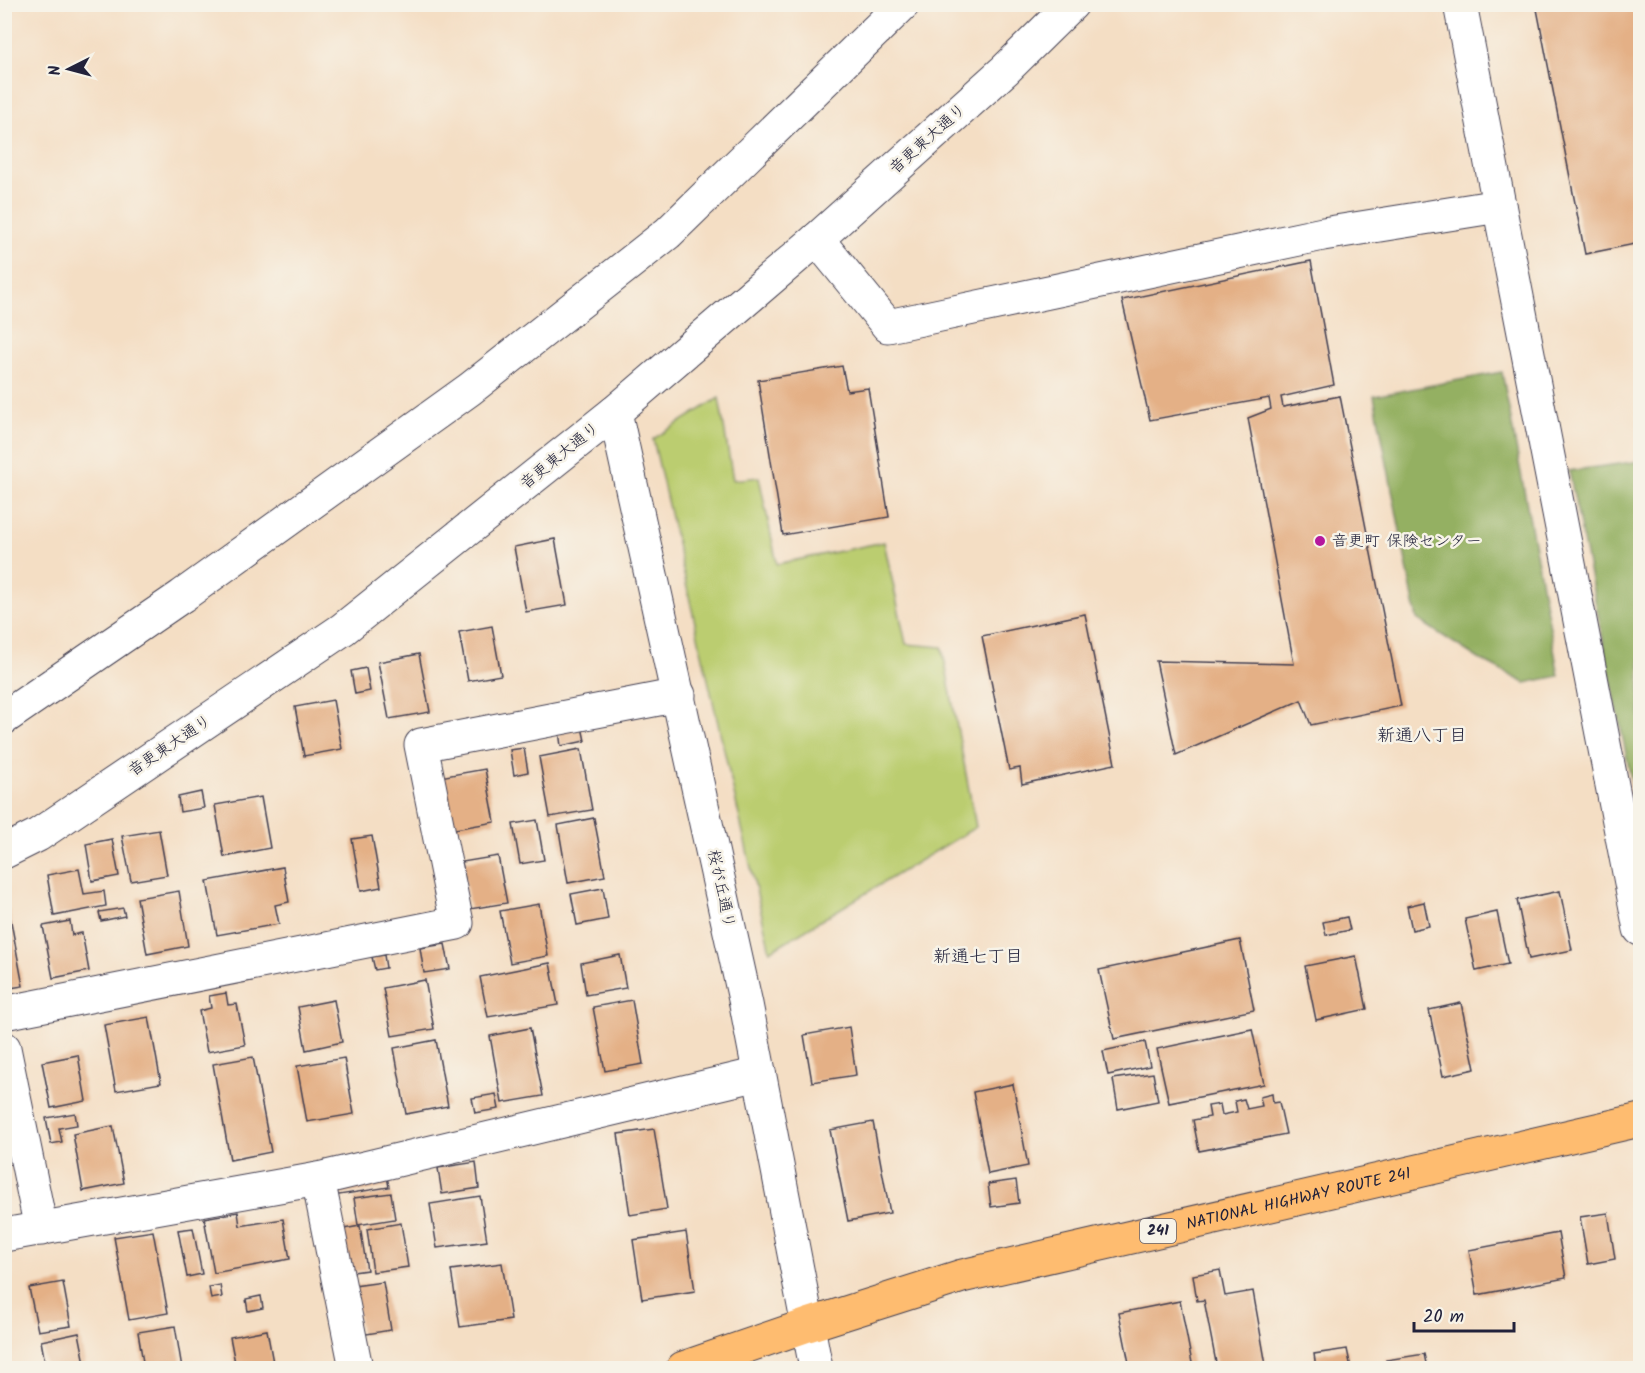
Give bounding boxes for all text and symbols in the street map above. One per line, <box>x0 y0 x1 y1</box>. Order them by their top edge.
north arrow <box>39 39 99 99</box>
text: N <box>43 64 69 77</box>
street label: 音更東大通り <box>884 98 972 180</box>
street label: 音更東大通り <box>515 416 605 496</box>
place label: 音更町 保険センター <box>1332 529 1482 554</box>
marker: 音更町 保険センター <box>1313 534 1327 548</box>
street label: 音更東大通り <box>123 709 217 783</box>
district label: 新通八丁目 <box>1377 722 1467 751</box>
street label: 桜が丘通り <box>700 847 742 931</box>
district label: 新通七丁目 <box>933 943 1023 972</box>
street label: NATIONAL HIGHWAY ROUTE 241 <box>1184 1161 1413 1237</box>
road number: 241 <box>1140 1219 1176 1243</box>
scale bar <box>1414 1295 1514 1333</box>
text: 20 m <box>1423 1303 1464 1332</box>

